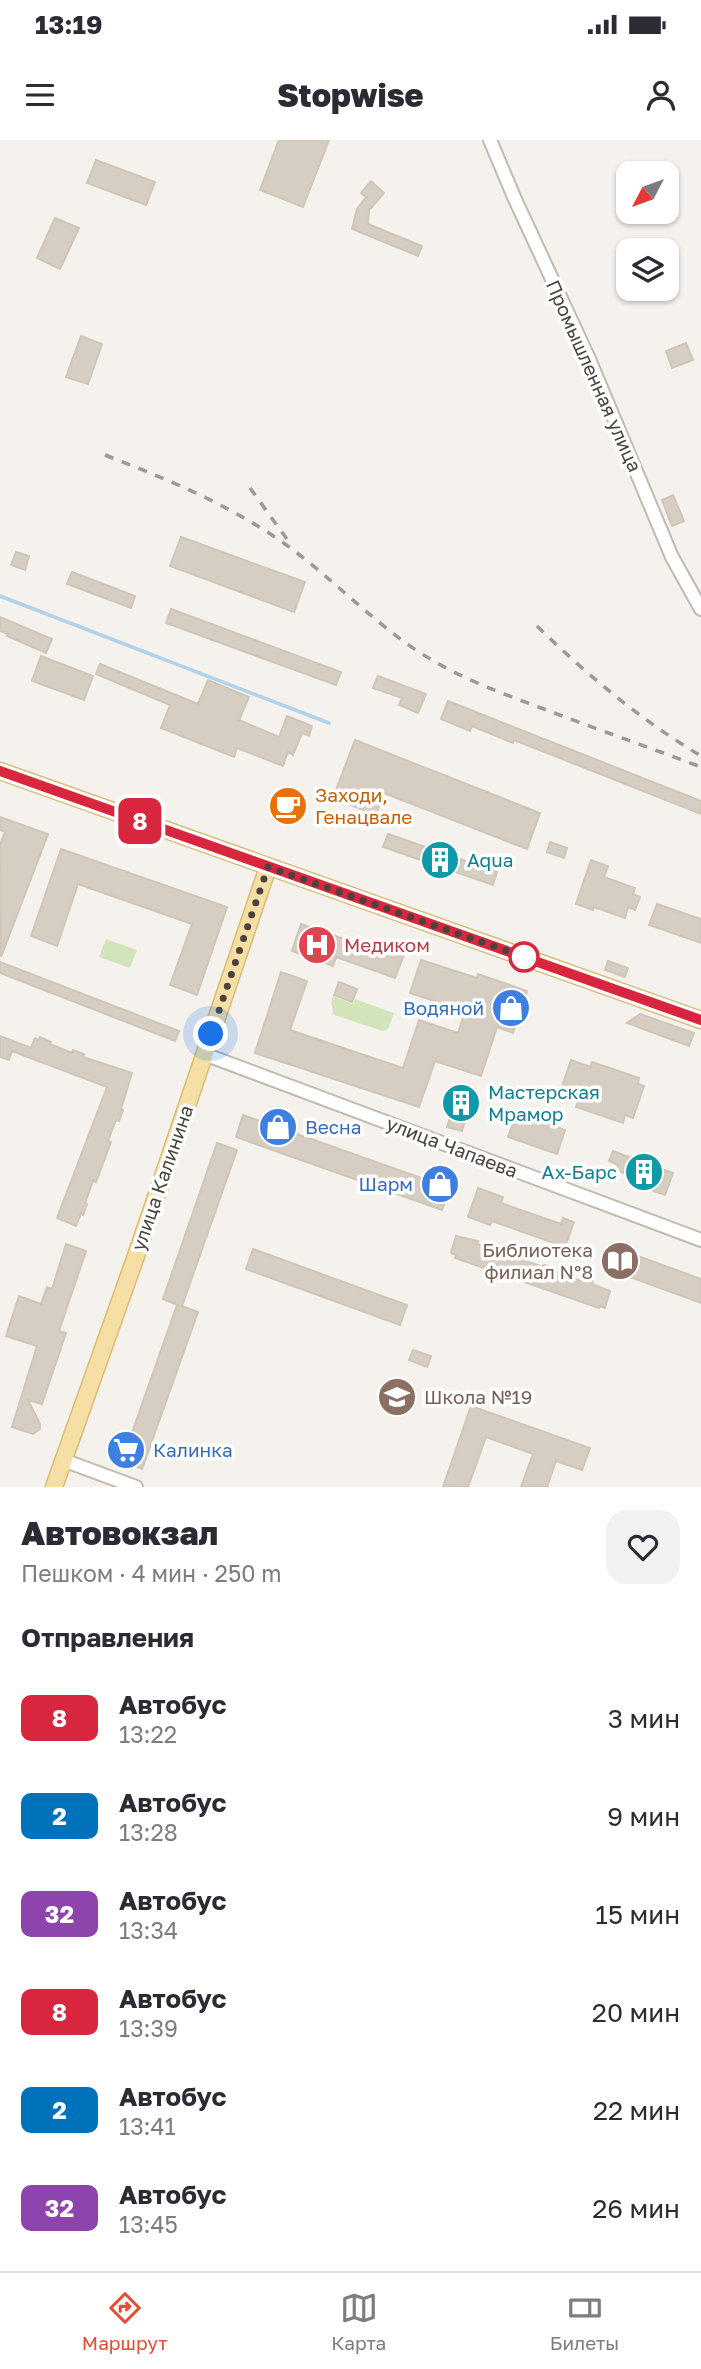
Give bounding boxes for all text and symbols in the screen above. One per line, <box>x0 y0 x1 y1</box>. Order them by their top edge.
text: 13:19 <box>35 9 102 40</box>
icon: menu <box>21 76 59 114</box>
text: Stopwise <box>277 76 424 114</box>
icon: person <box>642 76 680 114</box>
north arrow <box>616 161 679 224</box>
map controls <box>616 161 679 301</box>
button: layers <box>616 238 679 301</box>
street label: Промышленная улица <box>542 276 647 475</box>
place label: Заходи, Генацвале <box>315 783 412 828</box>
cafe icon: Заходи, Генацвале <box>267 785 309 827</box>
line badge: 8 <box>117 798 163 844</box>
text: 8 <box>132 806 148 835</box>
building icon: Aqua <box>419 839 461 881</box>
place label: Aqua <box>467 848 513 871</box>
hospital icon: Медиком <box>296 924 338 966</box>
place label: Медиком <box>344 933 430 956</box>
unlabelled marker <box>509 942 539 972</box>
shop icon: Водяной <box>490 987 532 1029</box>
place label: Водяной <box>403 996 484 1019</box>
your location <box>193 1016 228 1051</box>
place label: Мастерская Мрамор <box>488 1080 600 1125</box>
building icon: Мастерская Мрамор <box>440 1082 482 1124</box>
street label: улица Калинина <box>126 1102 197 1254</box>
shop icon: Весна <box>257 1106 299 1148</box>
street label: улица Чапаева <box>383 1111 521 1182</box>
place label: Весна <box>305 1115 361 1138</box>
building icon: Ах-Барс <box>623 1151 665 1193</box>
place label: Ах-Барс <box>542 1160 617 1183</box>
shop icon: Шарм <box>419 1163 461 1205</box>
place label: Шарм <box>358 1172 413 1195</box>
place label: Библиотека филиал N°8 <box>482 1238 593 1283</box>
library icon: Библиотека филиал N°8 <box>599 1240 641 1282</box>
school or university icon: Школа №19 <box>376 1376 418 1418</box>
place label: Школа №19 <box>424 1385 532 1408</box>
supermarket icon: Калинка <box>105 1429 147 1471</box>
place label: Калинка <box>153 1438 233 1461</box>
button: heart <box>606 1510 680 1584</box>
text: Автовокзал <box>21 1513 218 1552</box>
text: Пешком · 4 мин · 250 m <box>21 1559 282 1587</box>
text: Отправления <box>21 1622 194 1653</box>
text: Автобус <box>119 1689 226 1720</box>
text: 8 <box>52 1703 67 1732</box>
text: 3 мин <box>608 1703 680 1734</box>
text: 13:22 <box>119 1720 177 1748</box>
text: Автобус <box>119 1787 226 1818</box>
text: 2 <box>52 1801 67 1830</box>
text: 9 мин <box>607 1801 680 1832</box>
text: 13:28 <box>119 1818 178 1846</box>
text: Автобус <box>119 1885 226 1916</box>
text: 32 <box>45 1899 74 1928</box>
text: 15 мин <box>595 1899 680 1930</box>
text: 13:34 <box>119 1916 178 1944</box>
text: Автобус <box>119 1983 226 2014</box>
text: 8 <box>52 1997 67 2026</box>
text: 20 мин <box>592 1997 680 2028</box>
text: 13:39 <box>119 2014 178 2042</box>
text: Автобус <box>119 2081 226 2112</box>
text: 2 <box>52 2095 67 2124</box>
text: 22 мин <box>593 2095 680 2126</box>
text: 13:41 <box>119 2112 176 2140</box>
text: Автобус <box>119 2179 226 2210</box>
text: 32 <box>45 2193 74 2222</box>
text: 26 мин <box>592 2193 680 2224</box>
text: 13:45 <box>119 2210 178 2238</box>
tab: Маршрут <box>82 2289 168 2354</box>
tab: Карта <box>331 2289 386 2354</box>
tab: Билеты <box>550 2289 619 2354</box>

